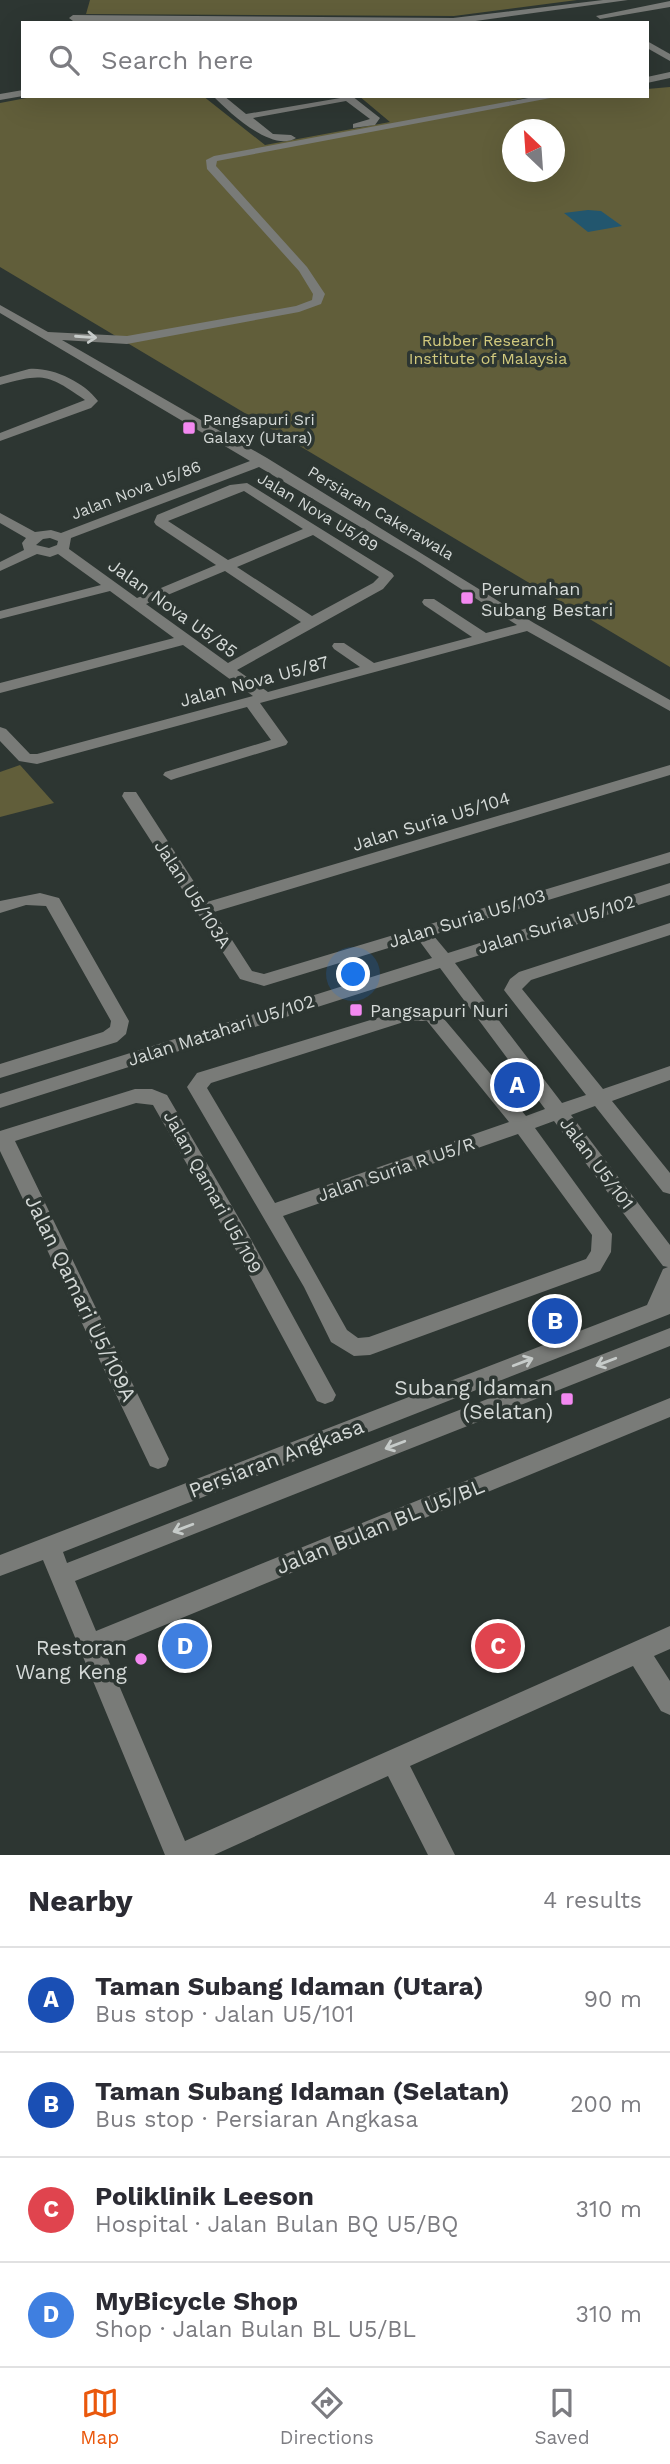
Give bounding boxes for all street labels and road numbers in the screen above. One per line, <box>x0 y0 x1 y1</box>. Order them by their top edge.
street label: Jalan Nova U5/86 <box>68 456 204 524</box>
street label: Persiaran Cakerawala <box>305 462 457 564</box>
street label: Jalan Nova U5/89 <box>254 468 382 556</box>
street label: Jalan Nova U5/85 <box>104 554 242 662</box>
street label: Jalan Nova U5/87 <box>177 651 331 711</box>
street label: Jalan Suria U5/104 <box>350 787 512 855</box>
street label: Jalan U5/103A <box>150 836 236 952</box>
street label: Jalan Suria U5/103 <box>386 884 548 952</box>
street label: Jalan Suria U5/102 <box>475 890 637 958</box>
street label: Jalan Matahari U5/102 <box>125 990 317 1070</box>
street label: Jalan Qamari U5/109 <box>160 1107 266 1277</box>
street label: Jalan U5/101 <box>556 1113 638 1213</box>
street label: Jalan Suria R U5/R <box>315 1132 477 1206</box>
street label: Jalan Qamari U5/109A <box>20 1191 142 1406</box>
street label: Persiaran Angkasa <box>185 1413 367 1503</box>
street label: Jalan Bulan BL U5/BL <box>272 1473 488 1579</box>

